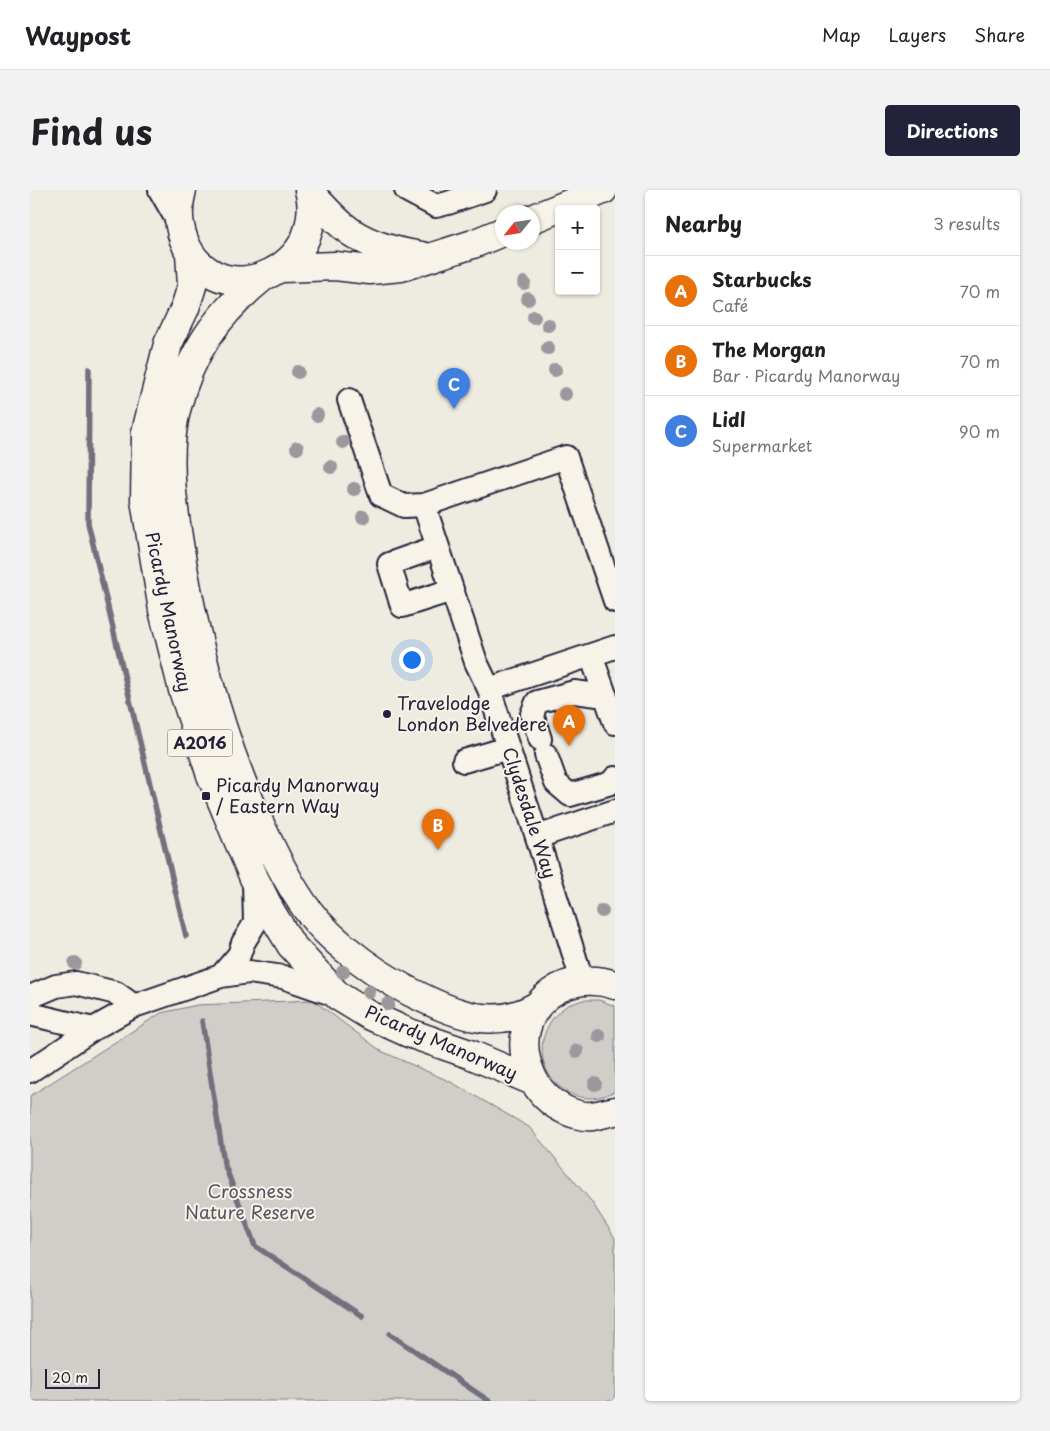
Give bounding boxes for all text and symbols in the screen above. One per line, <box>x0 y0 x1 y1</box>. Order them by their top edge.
text: Waypost <box>25 17 131 53</box>
text: Map <box>822 21 861 48</box>
text: Layers <box>889 21 946 48</box>
text: Share <box>974 21 1025 48</box>
text: Find us <box>30 104 152 157</box>
button: Directions <box>885 105 1020 156</box>
north arrow <box>495 205 540 250</box>
map controls <box>555 205 600 295</box>
button: + <box>555 205 600 250</box>
text: Nearby <box>665 207 742 239</box>
text: 3 results <box>933 211 1000 235</box>
button: − <box>555 250 600 295</box>
text: Starbucks <box>712 265 812 293</box>
text: A <box>675 279 687 303</box>
text: 70 m <box>960 279 1000 303</box>
text: Café <box>712 293 748 317</box>
text: The Morgan <box>712 335 826 363</box>
text: B <box>676 349 686 373</box>
text: 70 m <box>960 349 1000 373</box>
text: Bar · Picardy Manorway <box>712 363 900 387</box>
pin: C <box>438 368 470 409</box>
text: Lidl <box>712 405 746 433</box>
text: C <box>675 419 687 443</box>
text: 90 m <box>959 419 1000 443</box>
text: Supermarket <box>712 433 812 457</box>
street label: Picardy Manorway <box>139 529 200 694</box>
your location <box>399 647 425 673</box>
place label: Travelodge London Belvedere <box>397 689 547 737</box>
pin: A <box>553 705 585 746</box>
marker: Travelodge London Belvedere <box>381 708 393 720</box>
road number: A2016 <box>168 730 232 756</box>
street label: Clydesdale Way <box>496 743 564 882</box>
place label: Picardy Manorway / Eastern Way <box>216 771 379 819</box>
marker: Picardy Manorway / Eastern Way <box>200 790 212 802</box>
pin: B <box>422 809 454 850</box>
street label: Picardy Manorway <box>361 997 522 1086</box>
park label: Crossness Nature Reserve <box>185 1177 315 1225</box>
scale bar <box>45 1366 100 1389</box>
text: 20 m <box>52 1367 88 1388</box>

